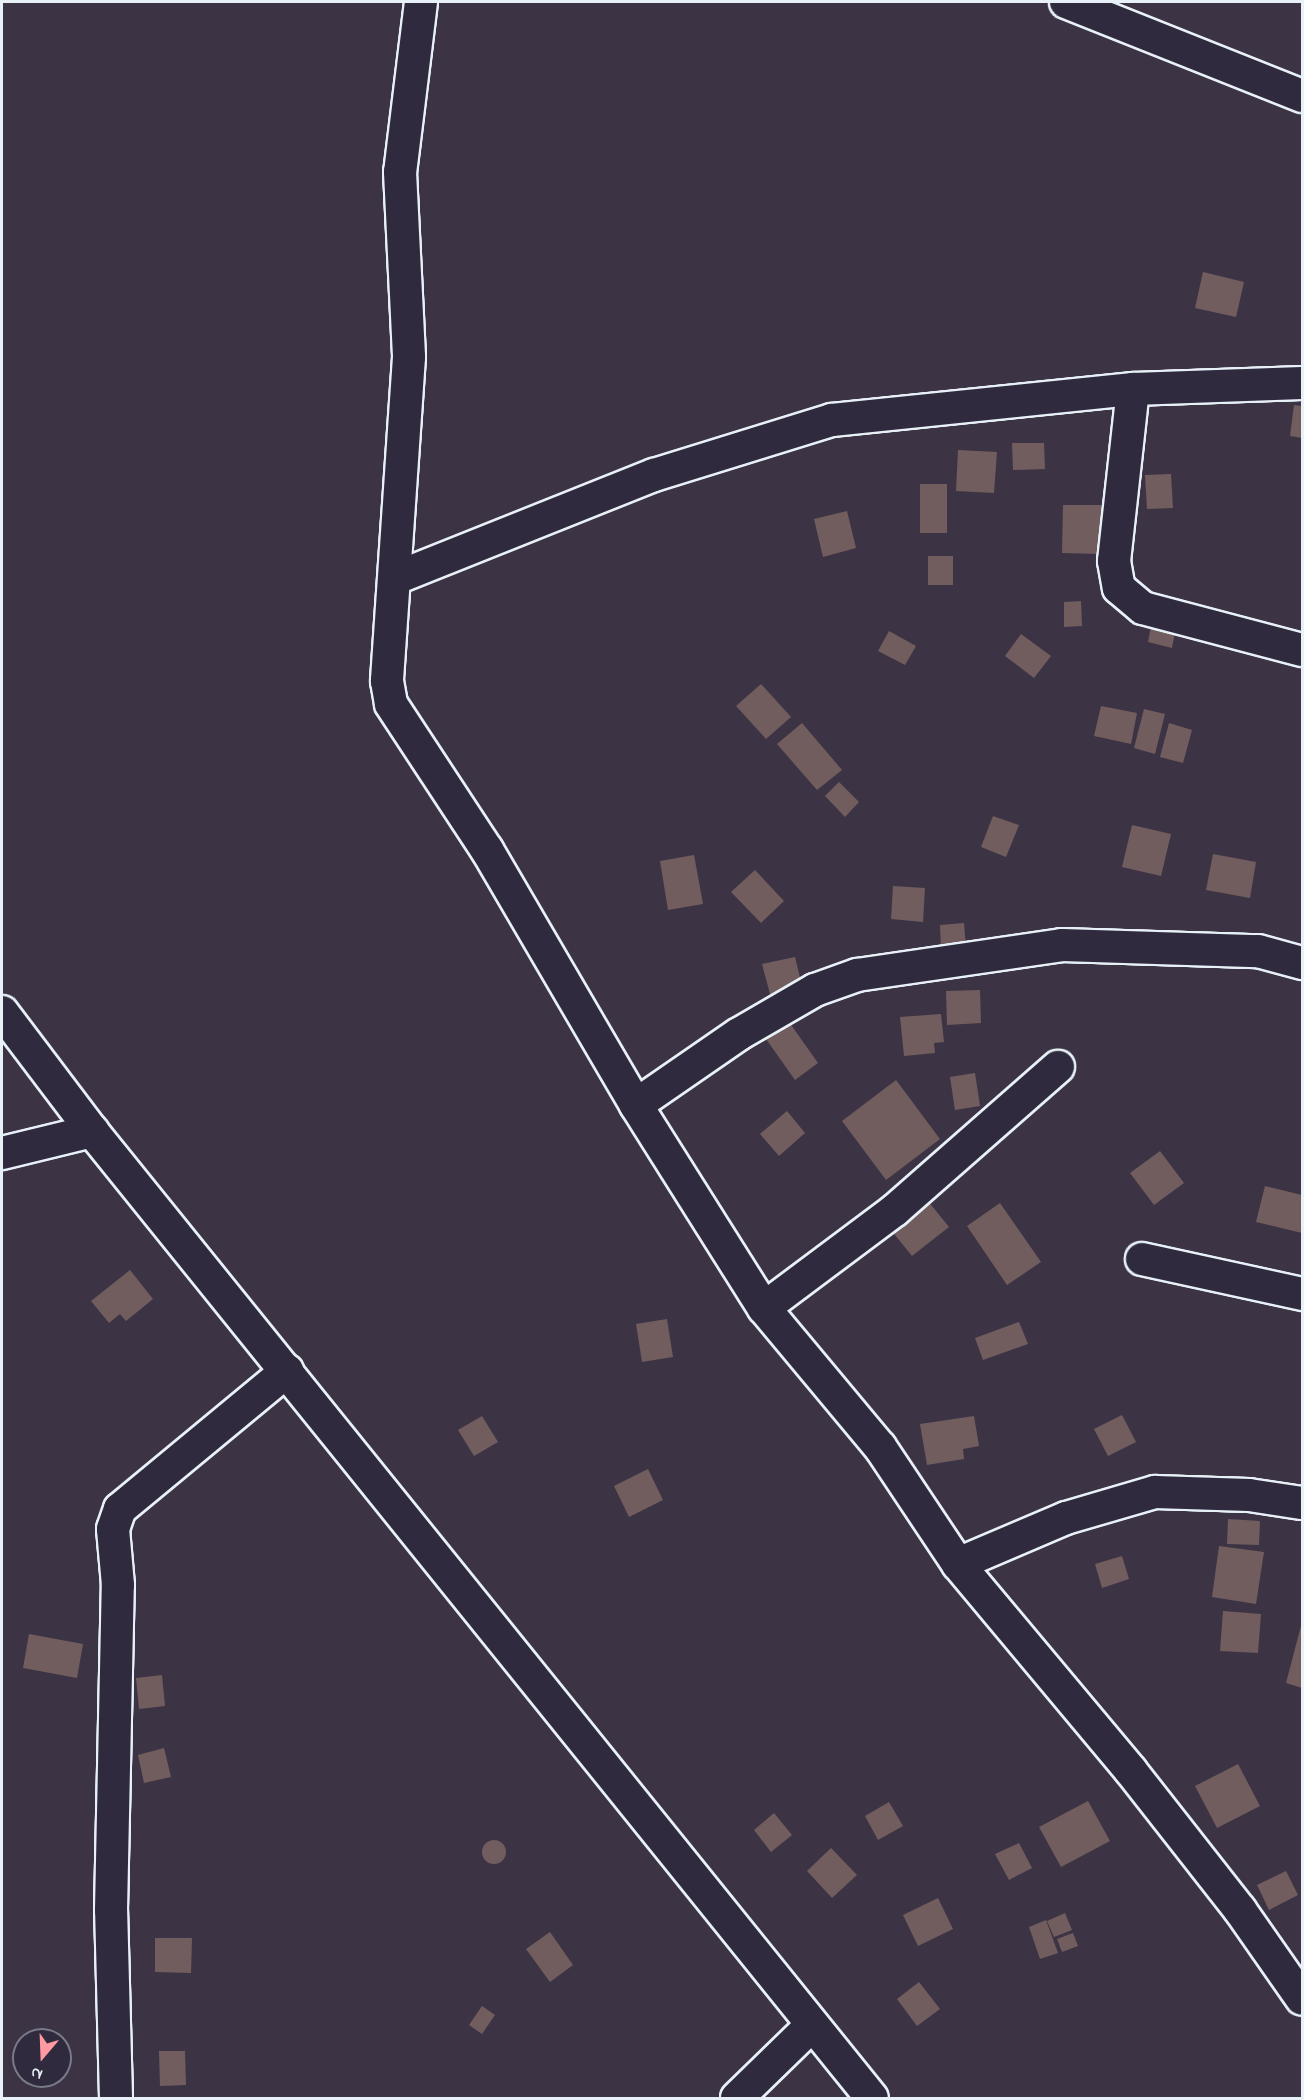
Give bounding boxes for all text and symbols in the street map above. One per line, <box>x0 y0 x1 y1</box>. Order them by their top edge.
north arrow <box>12 2028 72 2088</box>
text: N <box>28 2060 46 2086</box>

